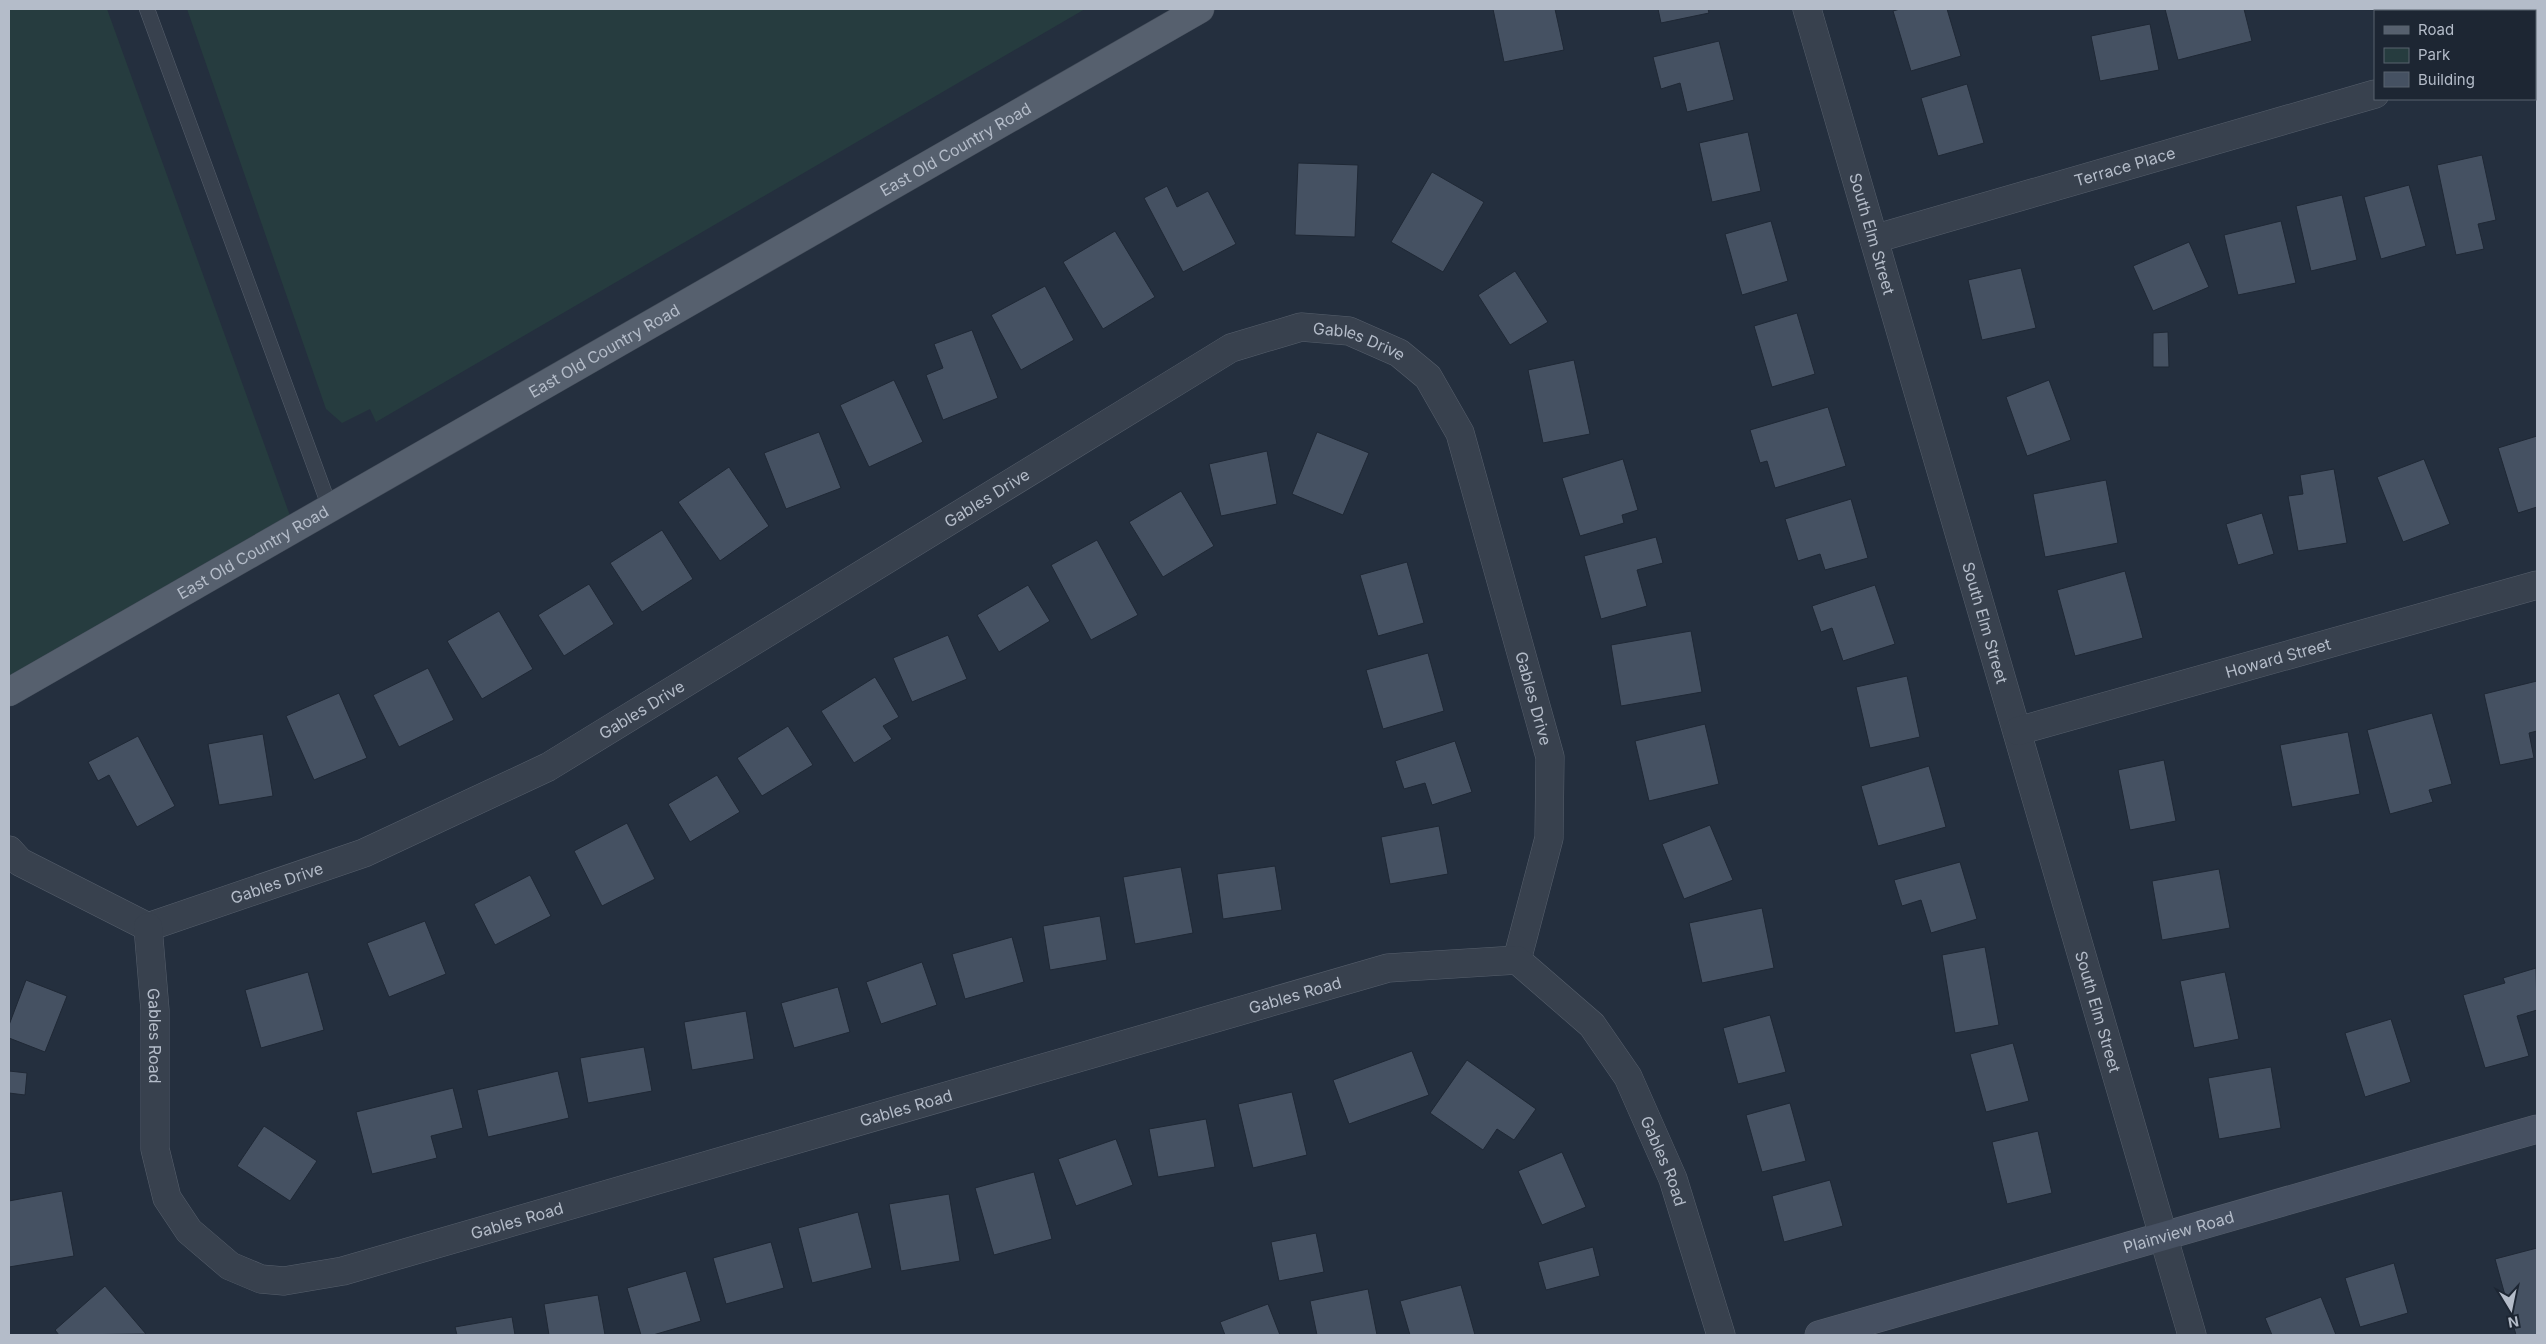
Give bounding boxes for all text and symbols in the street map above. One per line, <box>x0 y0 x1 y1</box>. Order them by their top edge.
legend <box>2374 10 2536 100</box>
text: Road <box>2418 20 2454 39</box>
text: Park <box>2418 45 2451 64</box>
text: Building <box>2418 70 2475 89</box>
street label: East Old Country Road <box>876 98 1035 200</box>
street label: Terrace Place <box>2072 142 2178 191</box>
street label: South Elm Street <box>1845 171 1899 297</box>
street label: East Old Country Road <box>525 300 683 402</box>
street label: Gables Drive <box>1312 318 1410 364</box>
street label: Gables Drive <box>940 464 1033 532</box>
street label: East Old Country Road <box>174 501 332 603</box>
street label: South Elm Street <box>1958 560 2012 686</box>
street label: Howard Street <box>2223 634 2333 682</box>
street label: Gables Drive <box>1511 649 1556 748</box>
street label: Gables Drive <box>595 676 688 743</box>
street label: Gables Drive <box>228 858 326 908</box>
street label: South Elm Street <box>2071 948 2125 1075</box>
street label: Gables Road <box>1246 972 1344 1018</box>
street label: Gables Road <box>143 987 165 1083</box>
street label: Gables Road <box>857 1085 955 1131</box>
street label: Gables Road <box>1636 1113 1691 1208</box>
street label: Gables Road <box>468 1198 566 1243</box>
street label: Plainview Road <box>2121 1206 2236 1257</box>
north arrow <box>2486 1284 2536 1334</box>
text: N <box>2507 1313 2520 1332</box>

